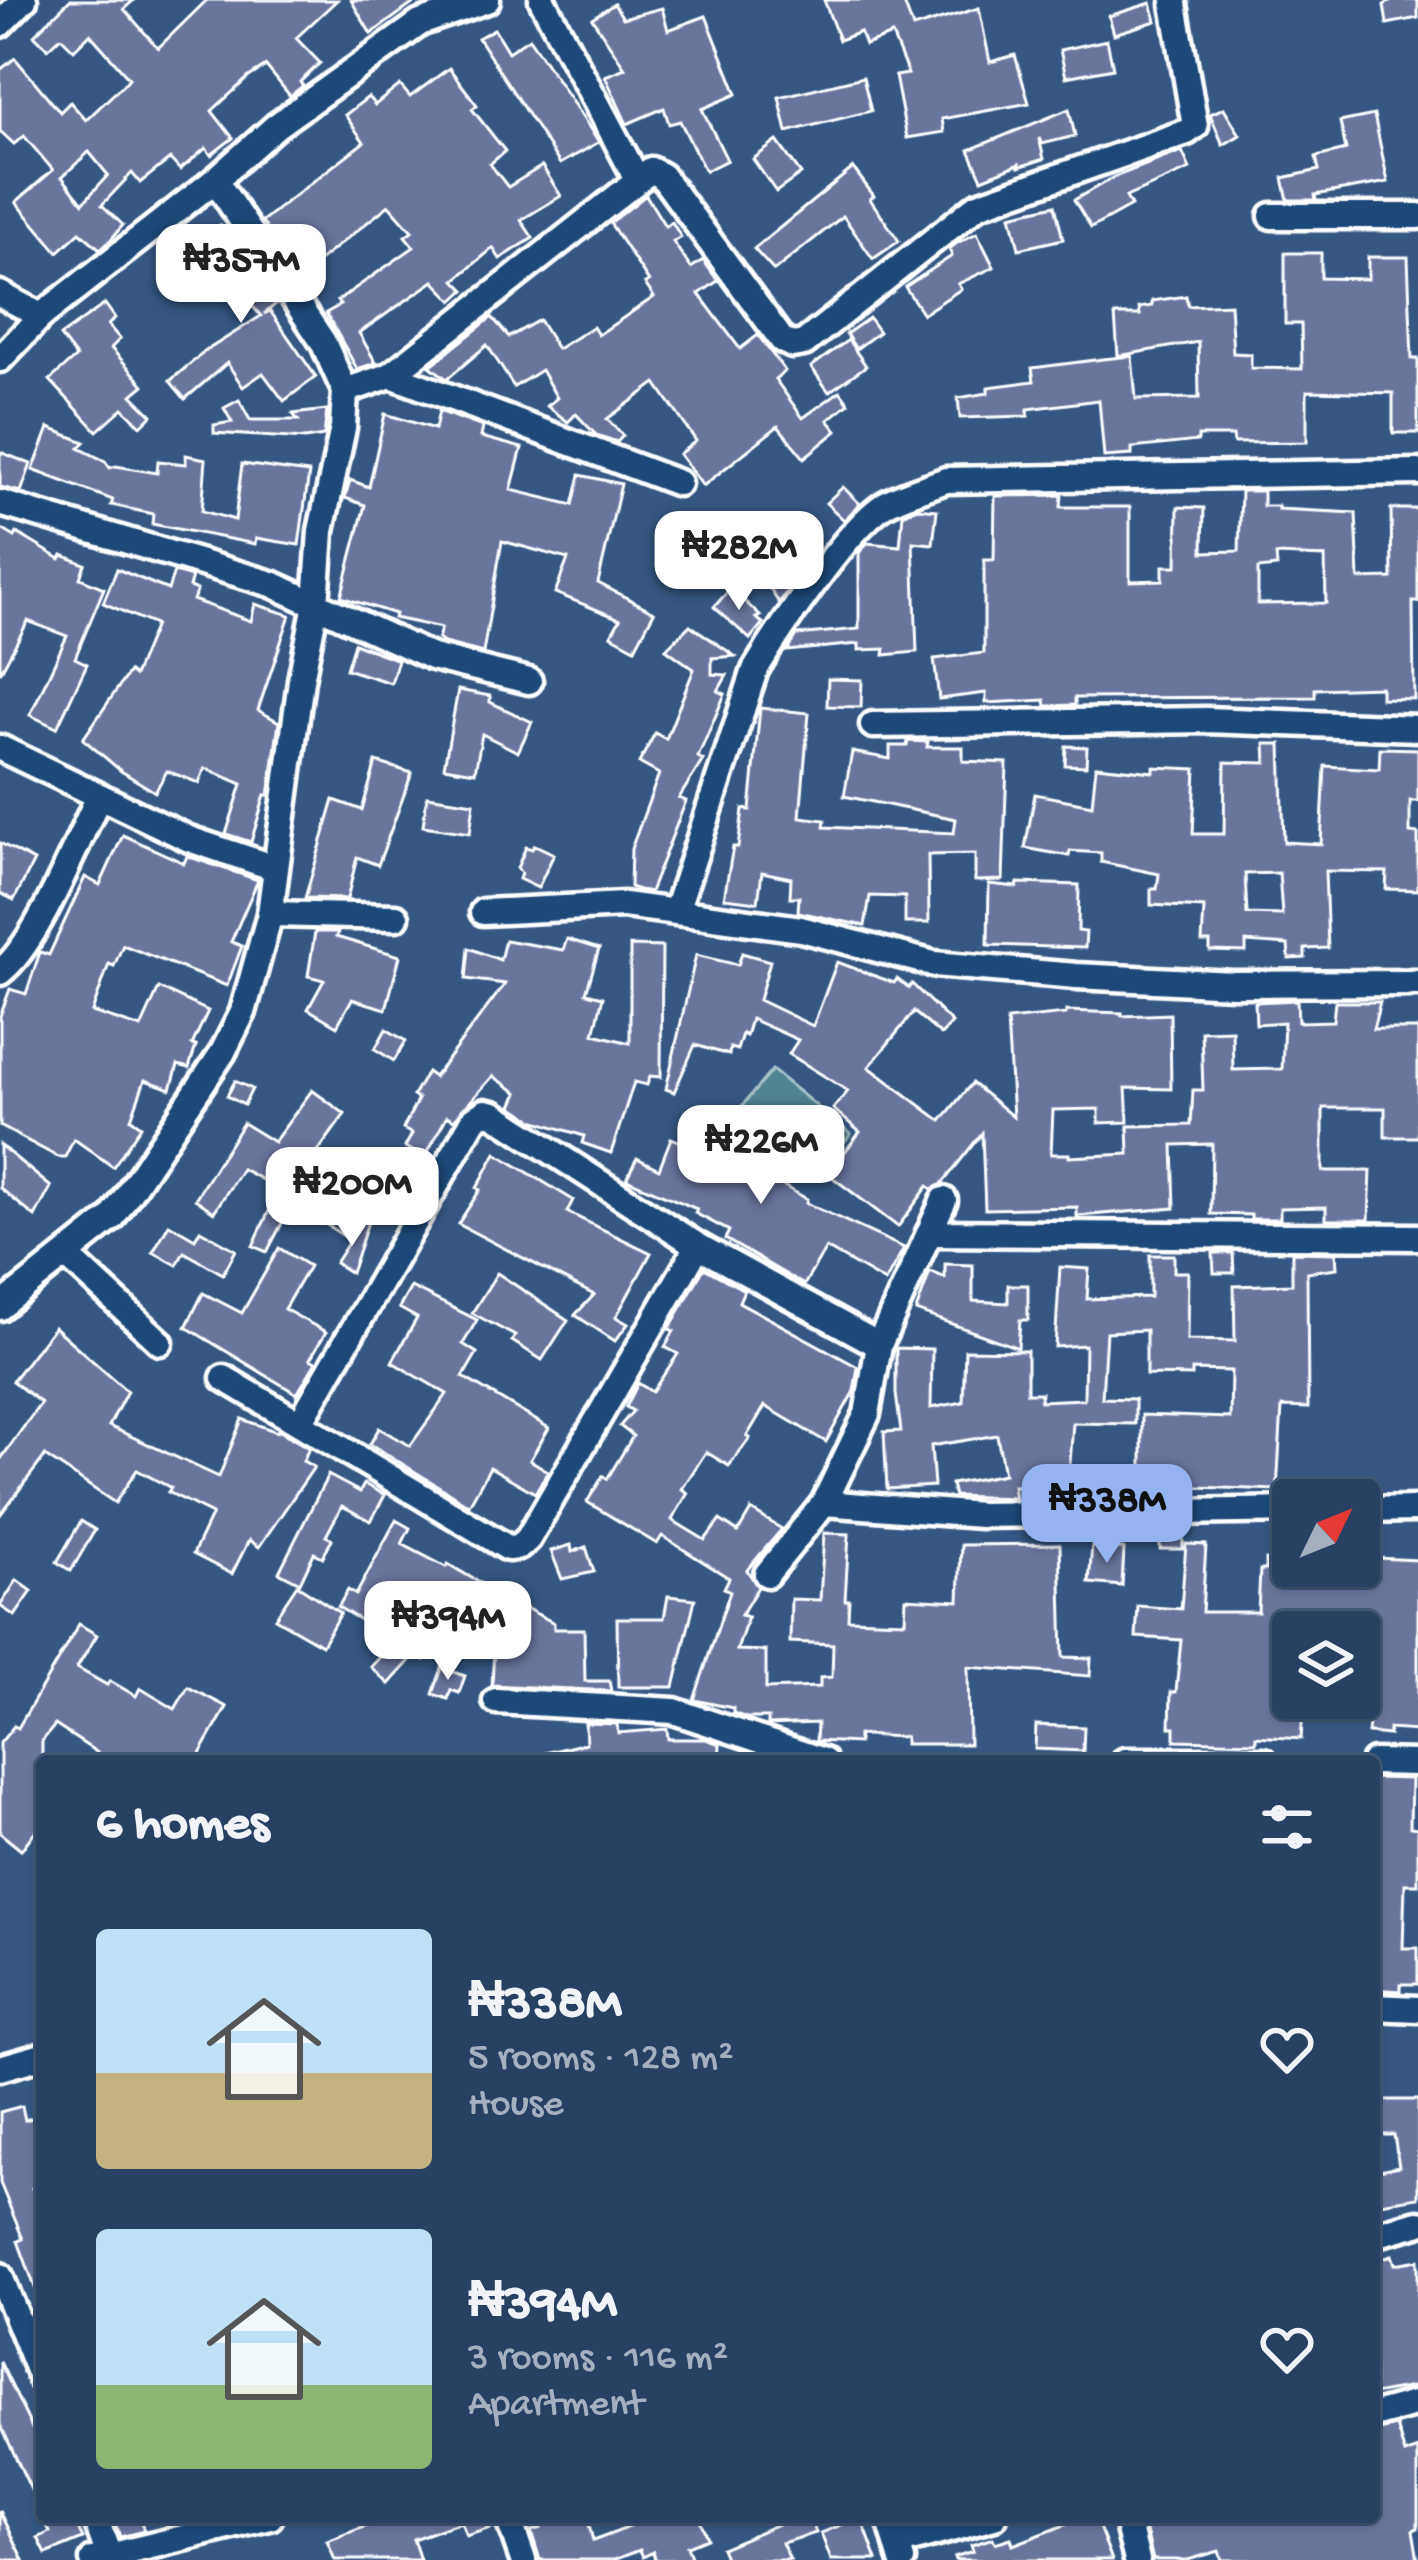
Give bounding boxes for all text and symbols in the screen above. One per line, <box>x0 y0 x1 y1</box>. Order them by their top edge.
pin: ₦357M <box>157 224 325 326</box>
text: ₦357M <box>183 240 299 286</box>
pin: ₦282M <box>655 511 823 613</box>
text: ₦282M <box>682 527 796 573</box>
pin: ₦226M <box>677 1105 845 1207</box>
text: ₦226M <box>704 1121 818 1167</box>
pin: ₦200M <box>268 1147 436 1249</box>
text: ₦200M <box>293 1163 411 1209</box>
pin: ₦338M <box>1023 1464 1191 1566</box>
north arrow <box>1272 1479 1380 1587</box>
map controls <box>1272 1479 1380 1719</box>
text: ₦338M <box>1048 1480 1166 1526</box>
pin: ₦394M <box>364 1581 532 1683</box>
text: ₦394M <box>391 1597 505 1643</box>
button: layers <box>1272 1611 1380 1719</box>
icon: filters <box>1254 1794 1320 1860</box>
text: 6 homes <box>96 1797 269 1857</box>
icon: home <box>192 1977 336 2121</box>
text: ₦338M <box>468 1977 621 2037</box>
icon: heart <box>1254 2016 1320 2082</box>
text: 5 rooms · 128 m² <box>468 2037 733 2083</box>
text: House <box>468 2083 563 2129</box>
icon: home <box>192 2277 336 2421</box>
text: ₦394M <box>468 2277 616 2337</box>
icon: heart <box>1254 2316 1320 2382</box>
text: 3 rooms · 116 m² <box>468 2337 728 2383</box>
text: Apartment <box>468 2383 644 2429</box>

